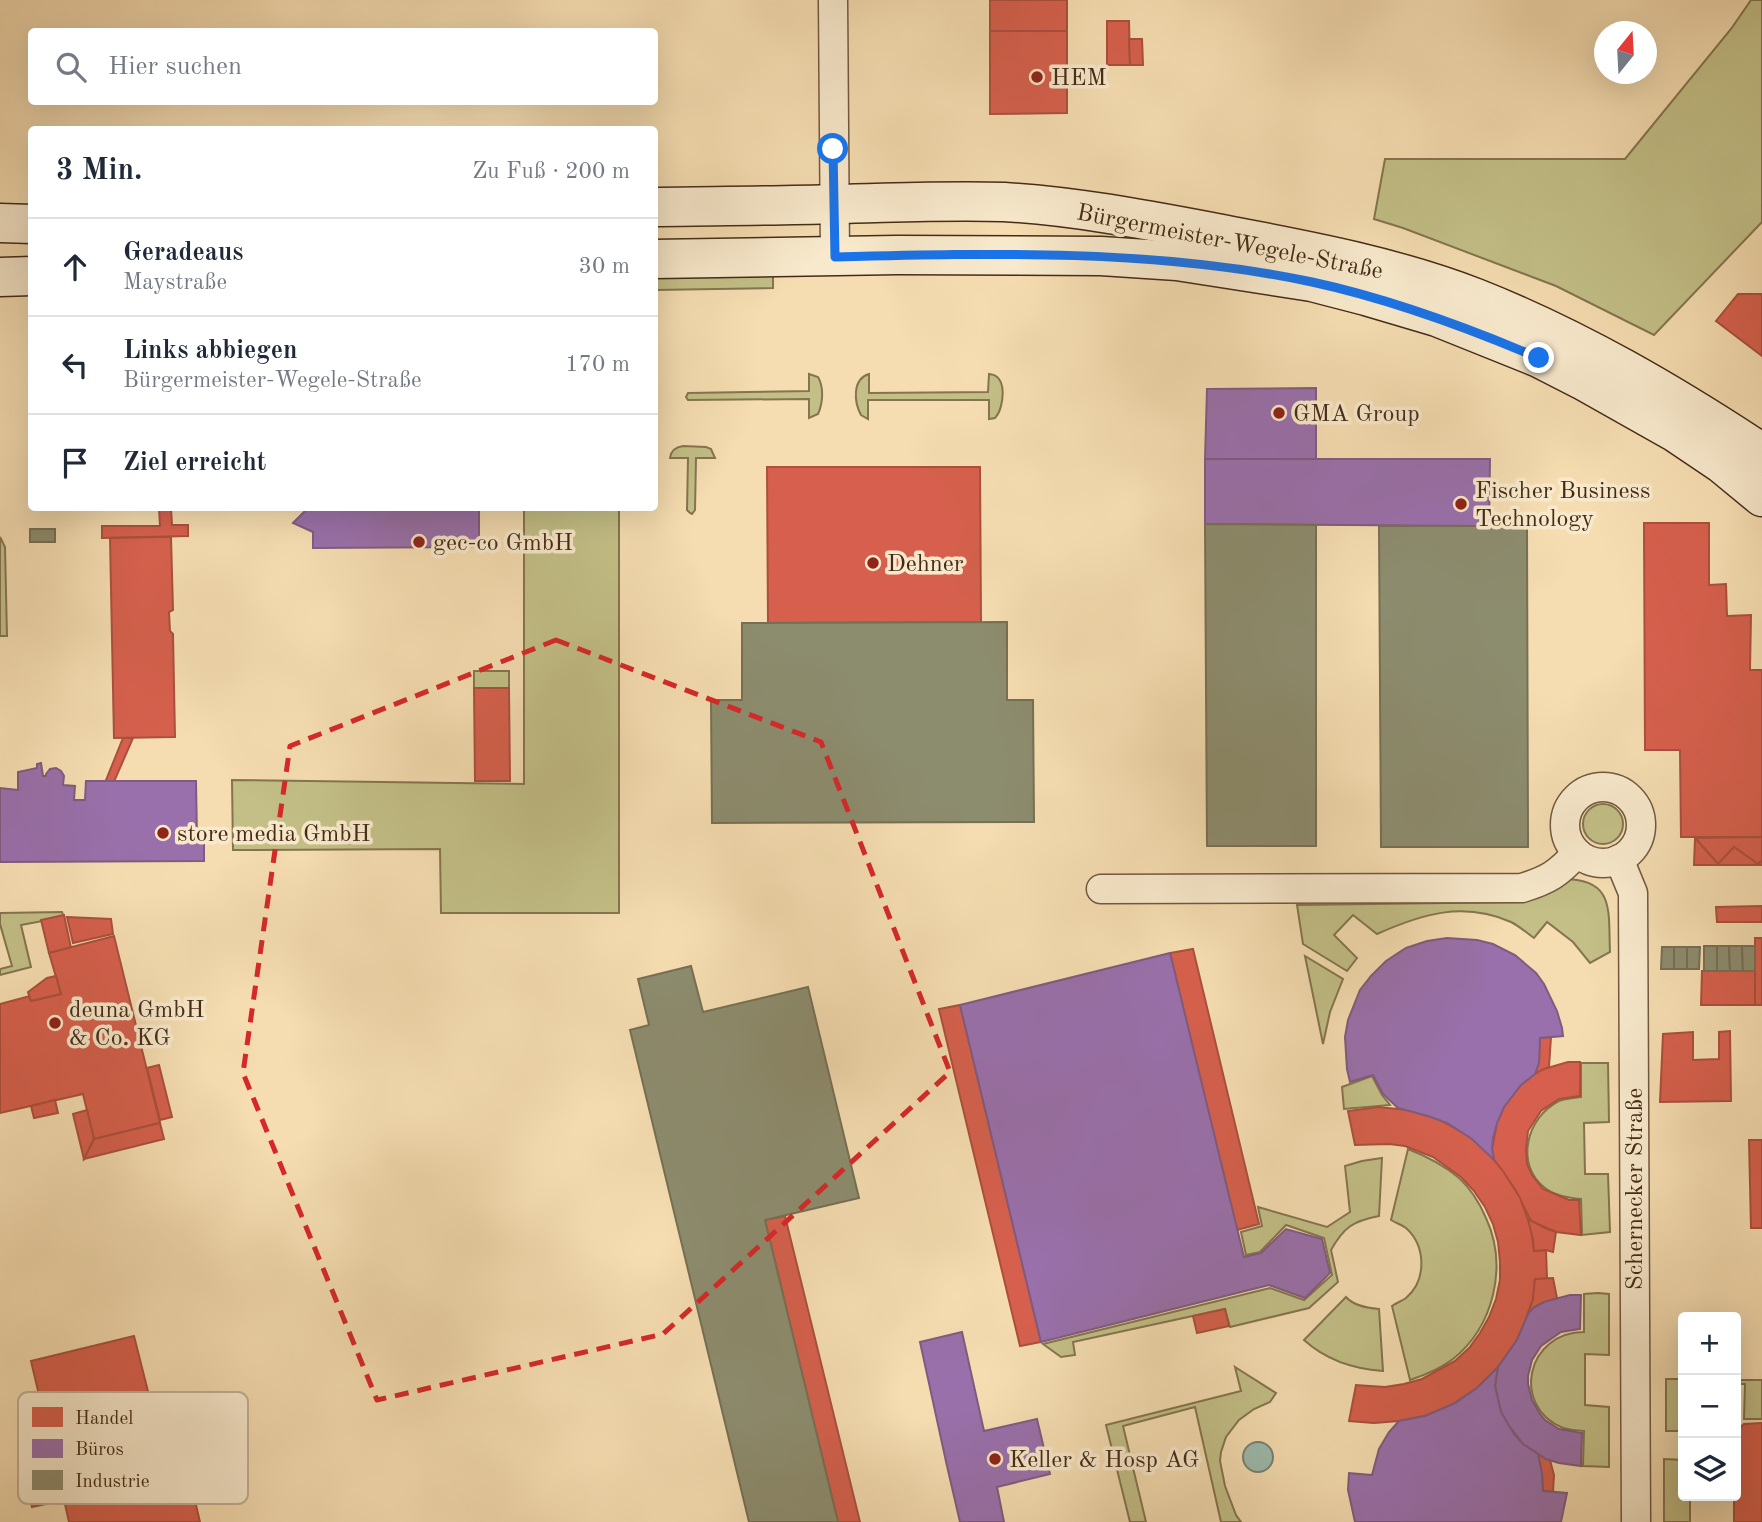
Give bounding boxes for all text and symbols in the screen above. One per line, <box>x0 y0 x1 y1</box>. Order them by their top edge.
north arrow <box>1594 21 1657 84</box>
search box <box>28 28 658 105</box>
icon: search <box>52 48 90 86</box>
text: Hier suchen <box>108 54 242 80</box>
place label: HEM <box>1051 67 1107 91</box>
marker: HEM <box>1029 69 1045 85</box>
route start <box>817 133 848 164</box>
text: 3 Min. <box>56 156 142 186</box>
text: Zu Fuß · 200 m <box>472 160 630 183</box>
street label: Bürgermeister-Wegele-Straße <box>1074 201 1385 284</box>
text: Geradeaus <box>123 240 243 266</box>
icon: ahead <box>56 248 94 286</box>
text: 30 m <box>579 255 630 278</box>
text: Maystraße <box>123 271 227 294</box>
text: Links abbiegen <box>123 338 297 364</box>
route end <box>1523 342 1554 373</box>
icon: left <box>56 346 94 384</box>
text: 170 m <box>565 353 630 376</box>
text: Bürgermeister-Wegele-Straße <box>123 369 422 392</box>
place label: GMA Group <box>1293 403 1420 427</box>
marker: GMA Group <box>1271 405 1287 421</box>
icon: arrive <box>56 444 94 482</box>
text: Ziel erreicht <box>123 450 266 476</box>
place label: Fischer Business Technology <box>1475 480 1650 532</box>
marker: Fischer Business Technology <box>1453 496 1469 512</box>
place label: gec-co GmbH <box>433 532 573 556</box>
marker: gec-co GmbH <box>411 534 427 550</box>
place label: Dehner <box>887 553 964 577</box>
marker: Dehner <box>865 555 881 571</box>
place label: store media GmbH <box>177 823 371 847</box>
marker: store media GmbH <box>155 825 171 841</box>
place label: deuna GmbH & Co. KG <box>69 999 204 1051</box>
marker: deuna GmbH & Co. KG <box>47 1015 63 1031</box>
street label: Schernecker Straße <box>1624 1088 1648 1290</box>
map controls <box>1678 1312 1741 1501</box>
button: + <box>1678 1312 1741 1375</box>
button: − <box>1678 1375 1741 1438</box>
legend <box>18 1392 248 1504</box>
text: Handel <box>75 1410 133 1429</box>
button: layers <box>1678 1438 1741 1501</box>
text: Büros <box>75 1441 124 1460</box>
place label: Keller & Hosp AG <box>1009 1449 1199 1473</box>
marker: Keller & Hosp AG <box>987 1451 1003 1467</box>
text: Industrie <box>75 1473 149 1492</box>

